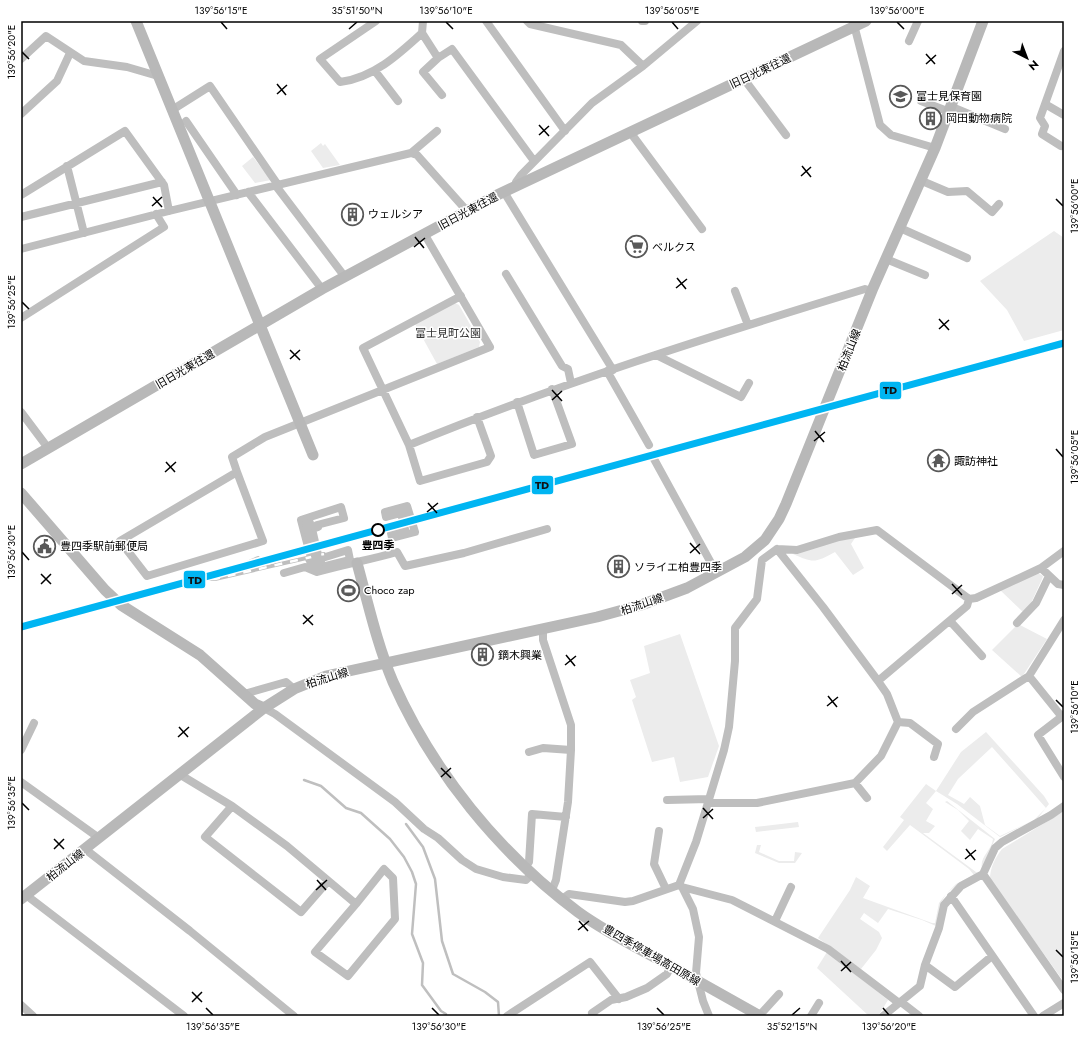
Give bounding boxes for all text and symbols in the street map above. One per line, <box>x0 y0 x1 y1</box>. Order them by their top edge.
text: 139°56'15"E <box>194 3 248 18</box>
text: 35°51'50"N <box>332 3 382 18</box>
text: 139°56'10"E <box>419 3 473 18</box>
text: 139°56'05"E <box>645 3 699 18</box>
text: 139°56'00"E <box>870 3 924 18</box>
text: 139°56'20"E <box>4 25 19 79</box>
north arrow <box>1007 38 1047 78</box>
street label: 旧日光東往還 <box>727 50 793 92</box>
text: N <box>1025 57 1042 74</box>
school or university icon: 富士見保育園 <box>888 83 914 109</box>
place label: 富士見保育園 <box>916 88 982 104</box>
building icon: 岡田動物病院 <box>918 105 944 131</box>
place label: 岡田動物病院 <box>946 110 1012 126</box>
text: 139°56'00"E <box>1067 179 1082 233</box>
street label: 旧日光東往還 <box>435 188 501 234</box>
building icon: ウェルシア <box>340 201 366 227</box>
place label: ウェルシア <box>368 206 423 222</box>
supermarket icon: ベルクス <box>623 234 649 260</box>
place label: ベルクス <box>652 239 696 255</box>
text: 139°56'25"E <box>4 275 19 329</box>
park label: 富士見町公園 <box>415 325 481 341</box>
street label: 柏流山線 <box>833 327 865 373</box>
street label: 旧日光東往還 <box>152 346 218 392</box>
line badge: TD <box>879 381 902 400</box>
text: TD <box>883 382 897 398</box>
text: 139°56'05"E <box>1067 430 1082 484</box>
temple icon: 諏訪神社 <box>925 448 951 474</box>
place label: 諏訪神社 <box>954 453 998 469</box>
line badge: TD <box>531 475 554 495</box>
text: TD <box>535 477 549 493</box>
marker: 豊四季 <box>371 523 385 537</box>
text: 139°56'30"E <box>4 525 19 579</box>
public building icon: 豊四季駅前郵便局 <box>32 533 58 559</box>
place label: 豊四季 <box>362 537 395 553</box>
place label: 豊四季駅前郵便局 <box>60 538 148 554</box>
building icon: ソライエ柏豊四季 <box>606 554 632 580</box>
place label: ソライエ柏豊四季 <box>634 559 722 575</box>
line badge: TD <box>183 570 206 589</box>
text: TD <box>188 572 202 588</box>
sports icon: Choco zap <box>336 577 362 603</box>
place label: Choco zap <box>364 582 415 598</box>
street label: 柏流山線 <box>619 589 665 619</box>
building icon: 鏑木興業 <box>469 642 495 668</box>
place label: 鏑木興業 <box>498 647 542 663</box>
street label: 柏流山線 <box>304 664 350 692</box>
text: 139°56'10"E <box>1067 680 1082 734</box>
text: 139°56'35"E <box>4 776 19 830</box>
street label: 柏流山線 <box>43 845 87 885</box>
street label: 豊四季停車場高田原線 <box>600 921 704 989</box>
text: 139°56'15"E <box>1067 930 1082 984</box>
text: 139°56'35"E <box>186 1019 240 1034</box>
text: 139°56'30"E <box>412 1019 466 1034</box>
text: 139°56'25"E <box>637 1019 691 1034</box>
text: 35°52'15"N <box>767 1019 817 1034</box>
text: 139°56'20"E <box>862 1019 916 1034</box>

